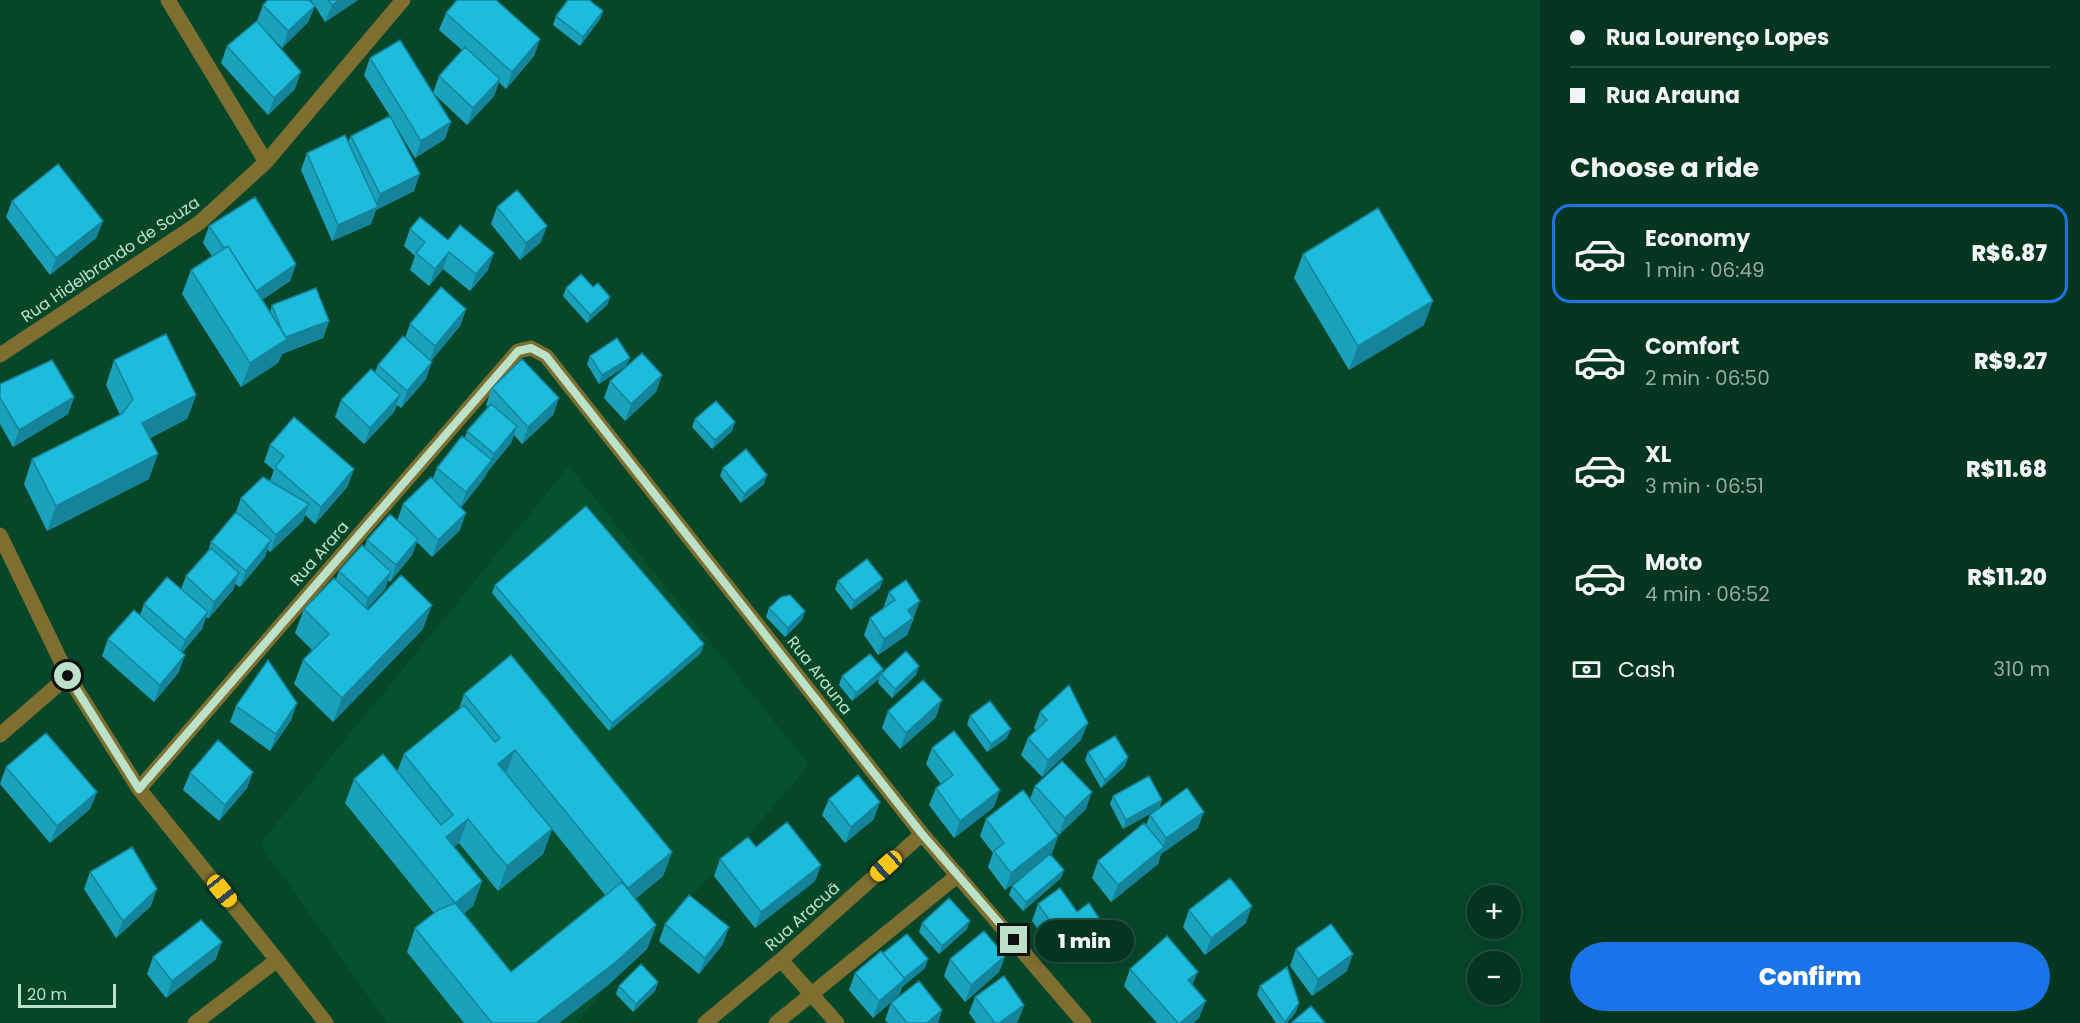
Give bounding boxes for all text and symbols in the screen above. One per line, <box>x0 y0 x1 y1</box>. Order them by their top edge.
text: Rua Lourenço Lopes <box>1606 22 1829 53</box>
text: Rua Arauna <box>1606 80 1740 111</box>
text: Choose a ride <box>1570 149 1759 186</box>
street label: Rua Hidelbrando de Souza <box>16 191 204 328</box>
text: Economy <box>1645 223 1750 254</box>
icon: car <box>1573 227 1627 281</box>
text: R$6.87 <box>1971 238 2047 269</box>
text: 1 min · 06:49 <box>1645 256 1765 284</box>
text: Comfort <box>1645 331 1739 362</box>
icon: car <box>1573 335 1627 389</box>
text: R$9.27 <box>1974 346 2047 377</box>
text: 2 min · 06:50 <box>1645 364 1770 392</box>
text: XL <box>1645 439 1671 470</box>
icon: car <box>1573 443 1627 497</box>
text: R$11.68 <box>1966 454 2047 485</box>
text: 3 min · 06:51 <box>1645 472 1764 500</box>
street label: Rua Arara <box>285 516 354 591</box>
text: Moto <box>1645 547 1702 578</box>
icon: car <box>1573 551 1627 605</box>
text: R$11.20 <box>1967 562 2047 593</box>
text: 4 min · 06:52 <box>1645 580 1770 608</box>
street label: Rua Arauna <box>782 631 858 719</box>
icon: cash <box>1570 653 1603 686</box>
text: Cash <box>1618 654 1675 685</box>
text: 310 m <box>1993 655 2050 683</box>
route start <box>54 662 81 689</box>
car <box>867 847 905 885</box>
car <box>204 871 240 911</box>
street label: Rua Aracuã <box>760 877 845 956</box>
map controls <box>1467 885 1521 1005</box>
button: + <box>1467 885 1521 939</box>
callout: 1 min <box>1035 919 1134 961</box>
route end <box>1000 926 1027 953</box>
text: 1 min <box>1058 927 1111 955</box>
button: Confirm <box>1570 942 2050 1011</box>
button: − <box>1467 951 1521 1005</box>
scale bar <box>18 981 116 1008</box>
text: 20 m <box>27 983 67 1006</box>

